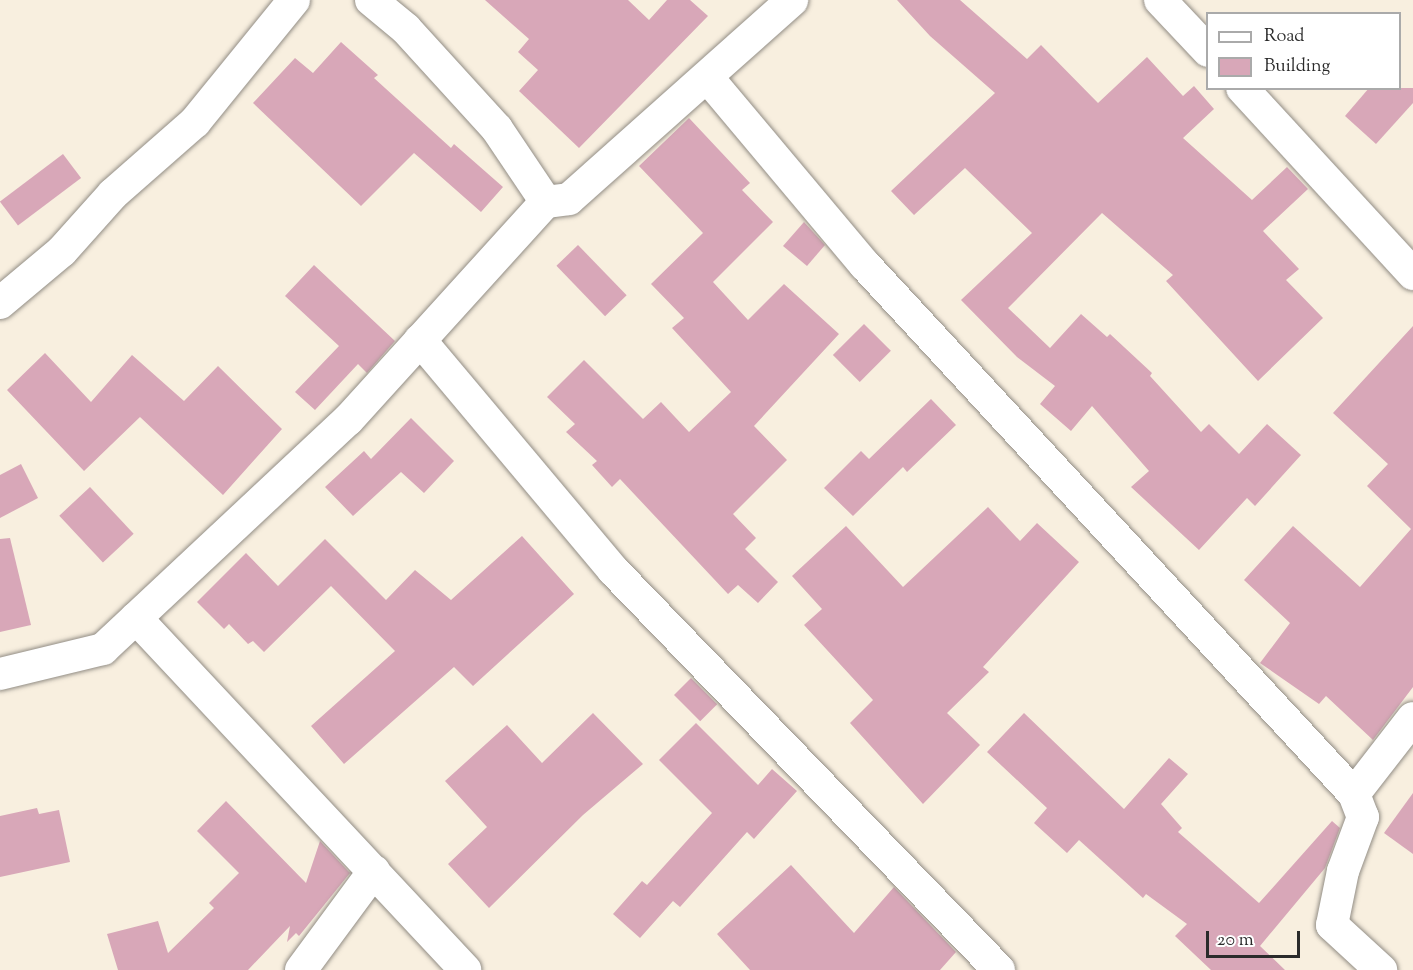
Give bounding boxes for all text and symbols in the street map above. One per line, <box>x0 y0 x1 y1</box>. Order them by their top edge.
legend <box>1206 12 1401 90</box>
text: Road <box>1264 24 1304 50</box>
text: Building <box>1264 54 1330 80</box>
scale bar <box>1209 919 1304 957</box>
text: 20 m <box>1217 928 1254 954</box>

